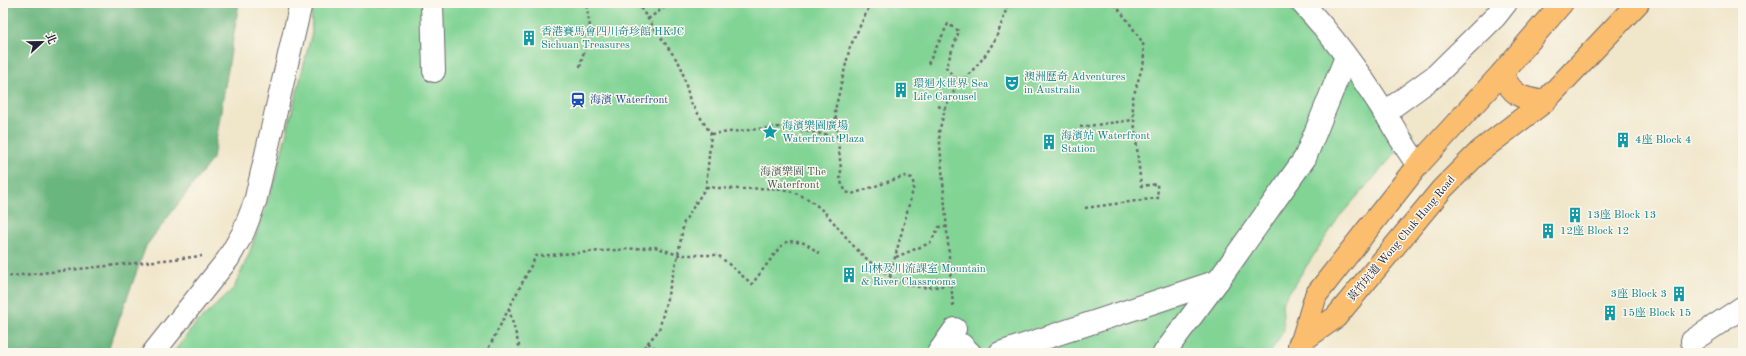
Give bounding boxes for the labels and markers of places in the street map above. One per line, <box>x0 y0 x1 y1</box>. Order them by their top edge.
place label: 香港賽馬會四川奇珍館 HKJC Sichuan Treasures <box>541 25 684 51</box>
building icon: 香港賽馬會四川奇珍館 HKJC Sichuan Treasures <box>520 29 538 47</box>
place label: 澳洲歷奇 Adventures in Australia <box>1024 70 1126 96</box>
theatre icon: 澳洲歷奇 Adventures in Australia <box>1003 74 1021 92</box>
place label: 環迴水世界 Sea Life Carousel <box>913 77 989 103</box>
building icon: 環迴水世界 Sea Life Carousel <box>892 81 910 99</box>
station icon: 海濱 Waterfront <box>569 91 587 109</box>
place label: 海濱 Waterfront <box>590 93 668 106</box>
place label: 海濱樂園廣場 Waterfront Plaza <box>782 119 865 145</box>
place icon: 海濱樂園廣場 Waterfront Plaza <box>761 123 779 141</box>
place label: 海濱站 Waterfront Station <box>1061 129 1150 155</box>
building icon: 4座 Block 4 <box>1614 131 1632 149</box>
building icon: 海濱站 Waterfront Station <box>1040 133 1058 151</box>
place label: 4座 Block 4 <box>1635 133 1691 146</box>
building icon: 13座 Block 13 <box>1566 206 1584 224</box>
place label: 13座 Block 13 <box>1587 208 1656 221</box>
building icon: 12座 Block 12 <box>1539 222 1557 240</box>
place label: 12座 Block 12 <box>1560 224 1629 237</box>
place label: 山林及川流課室 Mountain & River Classrooms <box>861 262 986 288</box>
building icon: 山林及川流課室 Mountain & River Classrooms <box>840 266 858 284</box>
building icon: 3座 Block 3 <box>1670 285 1688 303</box>
place label: 3座 Block 3 <box>1611 287 1667 300</box>
building icon: 15座 Block 15 <box>1601 304 1619 322</box>
place label: 15座 Block 15 <box>1622 306 1691 319</box>

